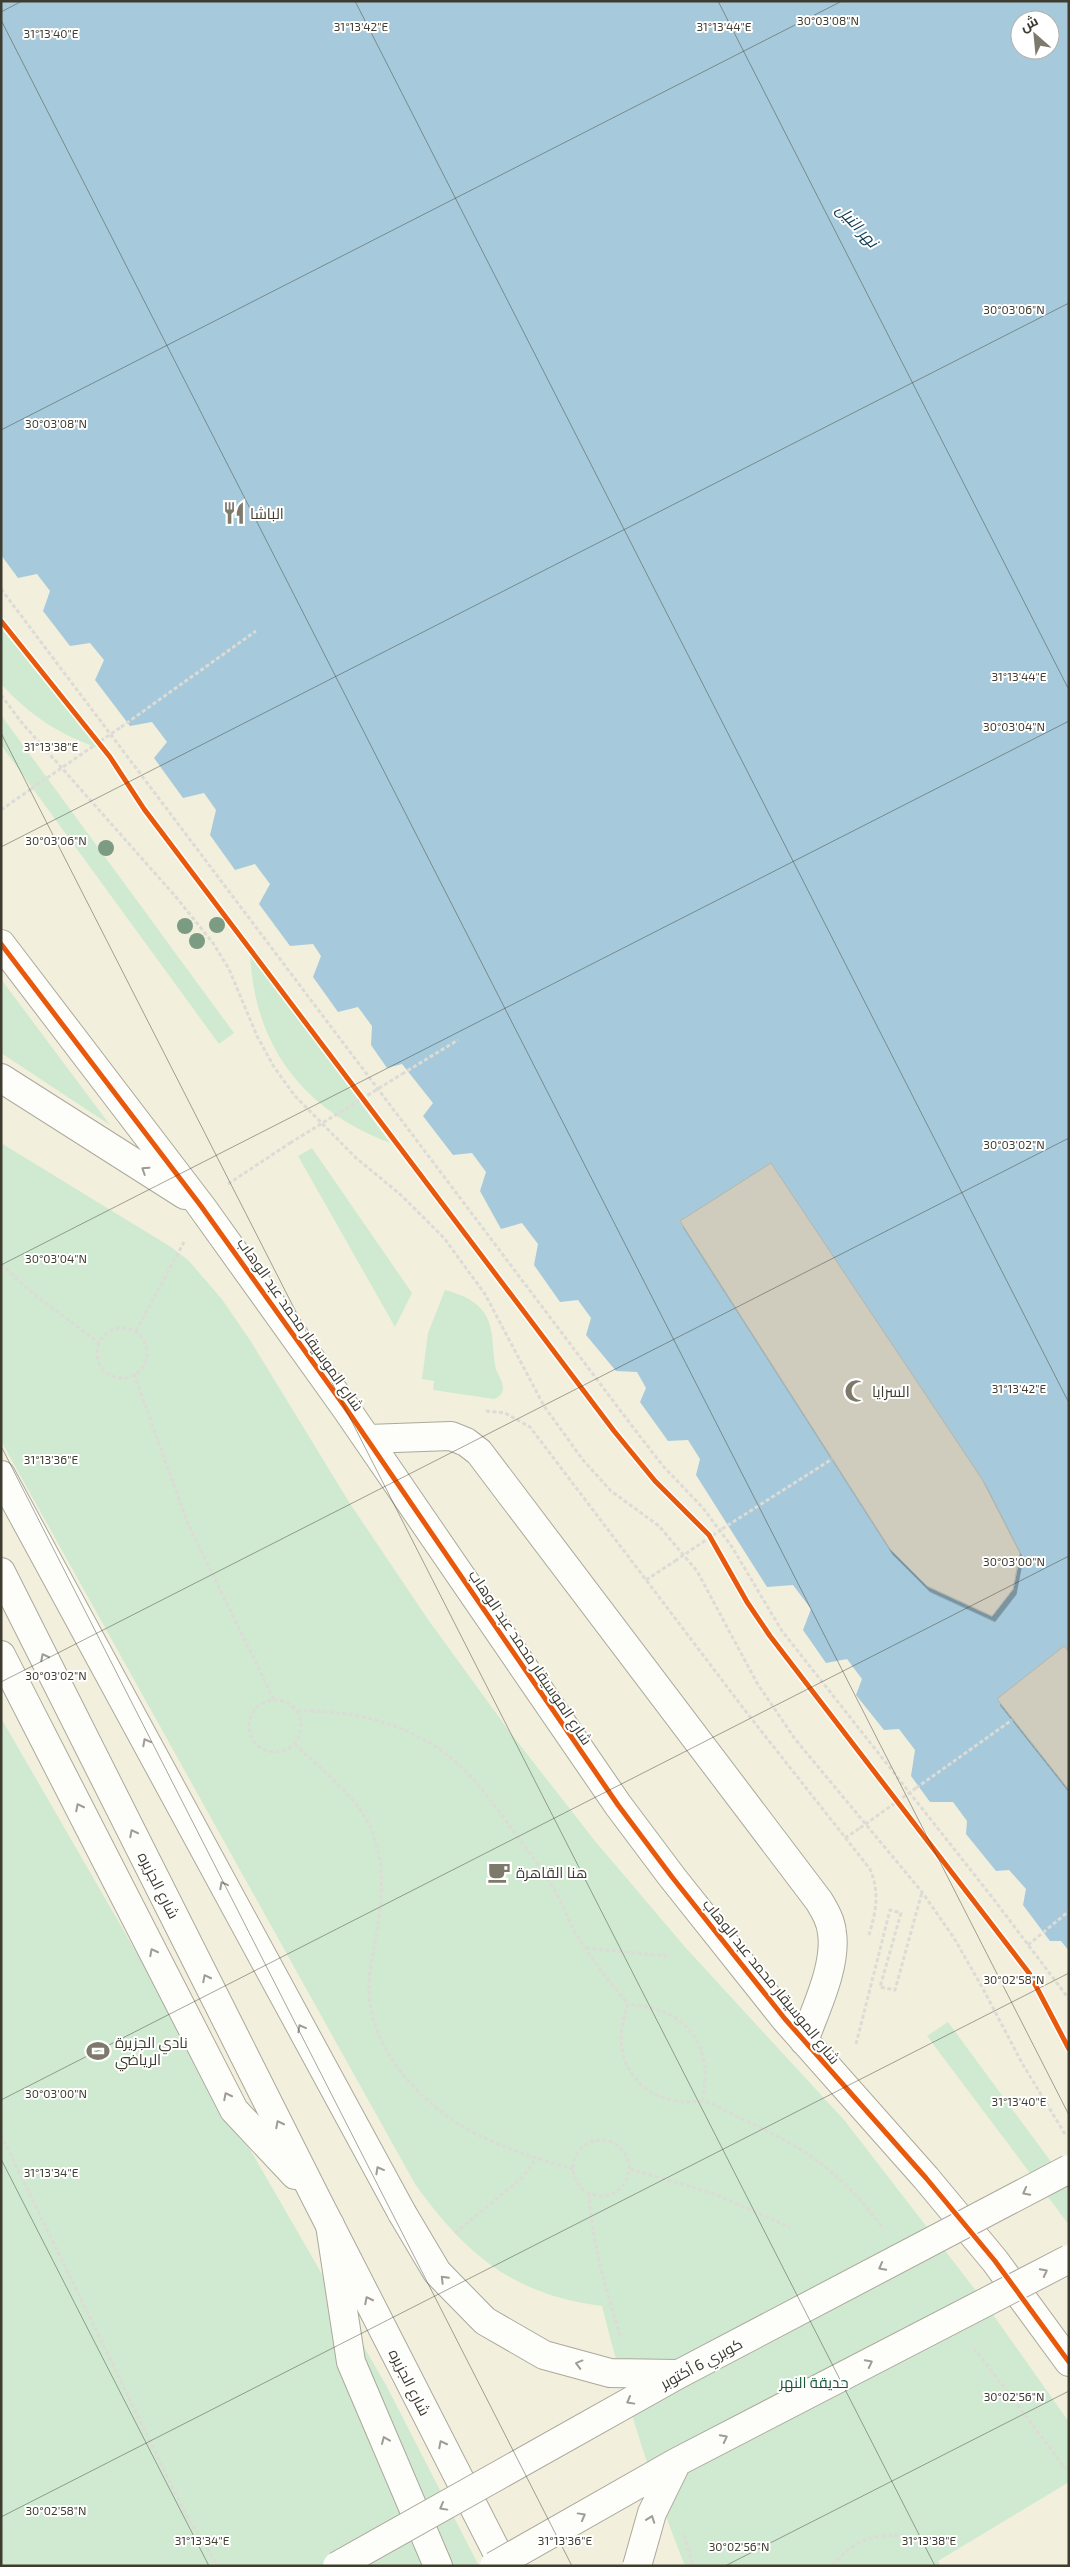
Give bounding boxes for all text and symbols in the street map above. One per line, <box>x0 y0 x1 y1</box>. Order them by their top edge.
north arrow <box>1010 10 1060 60</box>
text: ش <box>1017 11 1041 36</box>
text: 30°03'08"N <box>797 13 859 27</box>
text: 31°13'42"E <box>334 19 389 33</box>
text: 31°13'44"E <box>696 19 752 33</box>
text: 31°13'40"E <box>23 26 79 40</box>
water label: نهر النيل <box>832 199 884 253</box>
text: 30°03'06"N <box>983 302 1045 316</box>
text: 30°03'08"N <box>25 416 87 430</box>
restaurant icon: الباشا <box>221 500 247 526</box>
place label: الباشا <box>250 504 284 522</box>
text: 31°13'44"E <box>991 669 1047 683</box>
text: 30°03'04"N <box>983 719 1045 733</box>
text: 31°13'38"E <box>24 739 79 753</box>
text: 30°03'06"N <box>25 833 87 847</box>
text: 30°03'02"N <box>983 1137 1045 1151</box>
one-way arrow <box>142 1167 151 1176</box>
street label: شارع الموسيقار محمد عبد الوهاب <box>232 1234 368 1416</box>
text: 30°03'04"N <box>25 1251 87 1265</box>
mosque icon: السرايا <box>843 1378 869 1404</box>
text: 31°13'42"E <box>992 1381 1047 1395</box>
place label: السرايا <box>872 1382 910 1401</box>
text: 31°13'36"E <box>24 1452 78 1466</box>
text: 30°03'00"N <box>983 1554 1045 1568</box>
street label: شارع الموسيقار محمد عبد الوهاب <box>463 1566 596 1750</box>
one-way arrow <box>40 1653 50 1662</box>
text: 30°03'02"N <box>25 1668 87 1682</box>
one-way arrow <box>142 1738 152 1747</box>
one-way arrow <box>75 1803 85 1812</box>
one-way arrow <box>129 1829 139 1838</box>
street label: شارع الجزيره <box>132 1849 183 1923</box>
cafe icon: هنا القاهرة <box>486 1859 512 1885</box>
place label: هنا القاهرة <box>516 1863 588 1882</box>
one-way arrow <box>220 1881 230 1890</box>
street label: شارع الموسيقار محمد عبد الوهاب <box>697 1895 844 2069</box>
one-way arrow <box>149 1948 159 1957</box>
text: 30°02'58"N <box>983 1972 1045 1986</box>
one-way arrow <box>202 1975 212 1984</box>
one-way arrow <box>297 2024 307 2033</box>
place label: نادي الجزيرة الرياضي <box>115 2033 188 2072</box>
sports icon: نادي الجزيرة الرياضي <box>85 2038 111 2064</box>
text: 30°03'00"N <box>25 2086 87 2100</box>
one-way arrow <box>223 2092 233 2101</box>
text: 31°13'40"E <box>991 2094 1047 2108</box>
one-way arrow <box>275 2120 285 2129</box>
text: 31°13'34"E <box>24 2165 79 2179</box>
one-way arrow <box>375 2167 385 2176</box>
one-way arrow <box>1022 2186 1031 2196</box>
one-way arrow <box>878 2261 887 2271</box>
one-way arrow <box>1039 2268 1048 2278</box>
one-way arrow <box>441 2276 450 2285</box>
one-way arrow <box>364 2296 374 2305</box>
street label: كوبري 6 أكتوبر <box>656 2334 747 2396</box>
street label: شارع الجزيره <box>383 2346 434 2420</box>
one-way arrow <box>863 2359 872 2369</box>
one-way arrow <box>575 2360 584 2370</box>
park label: حديقة النهر <box>779 2373 848 2393</box>
text: 30°02'56"N <box>984 2389 1044 2403</box>
one-way arrow <box>627 2395 636 2405</box>
one-way arrow <box>719 2434 728 2444</box>
one-way arrow <box>380 2436 391 2445</box>
one-way arrow <box>438 2441 448 2450</box>
one-way arrow <box>439 2500 448 2510</box>
text: 30°02'58"N <box>25 2503 87 2517</box>
one-way arrow <box>577 2512 586 2522</box>
one-way arrow <box>645 2515 655 2524</box>
text: 31°13'34"E <box>175 2533 230 2547</box>
text: 31°13'36"E <box>538 2533 592 2547</box>
text: 31°13'38"E <box>902 2533 957 2547</box>
text: 30°02'56"N <box>709 2539 769 2553</box>

